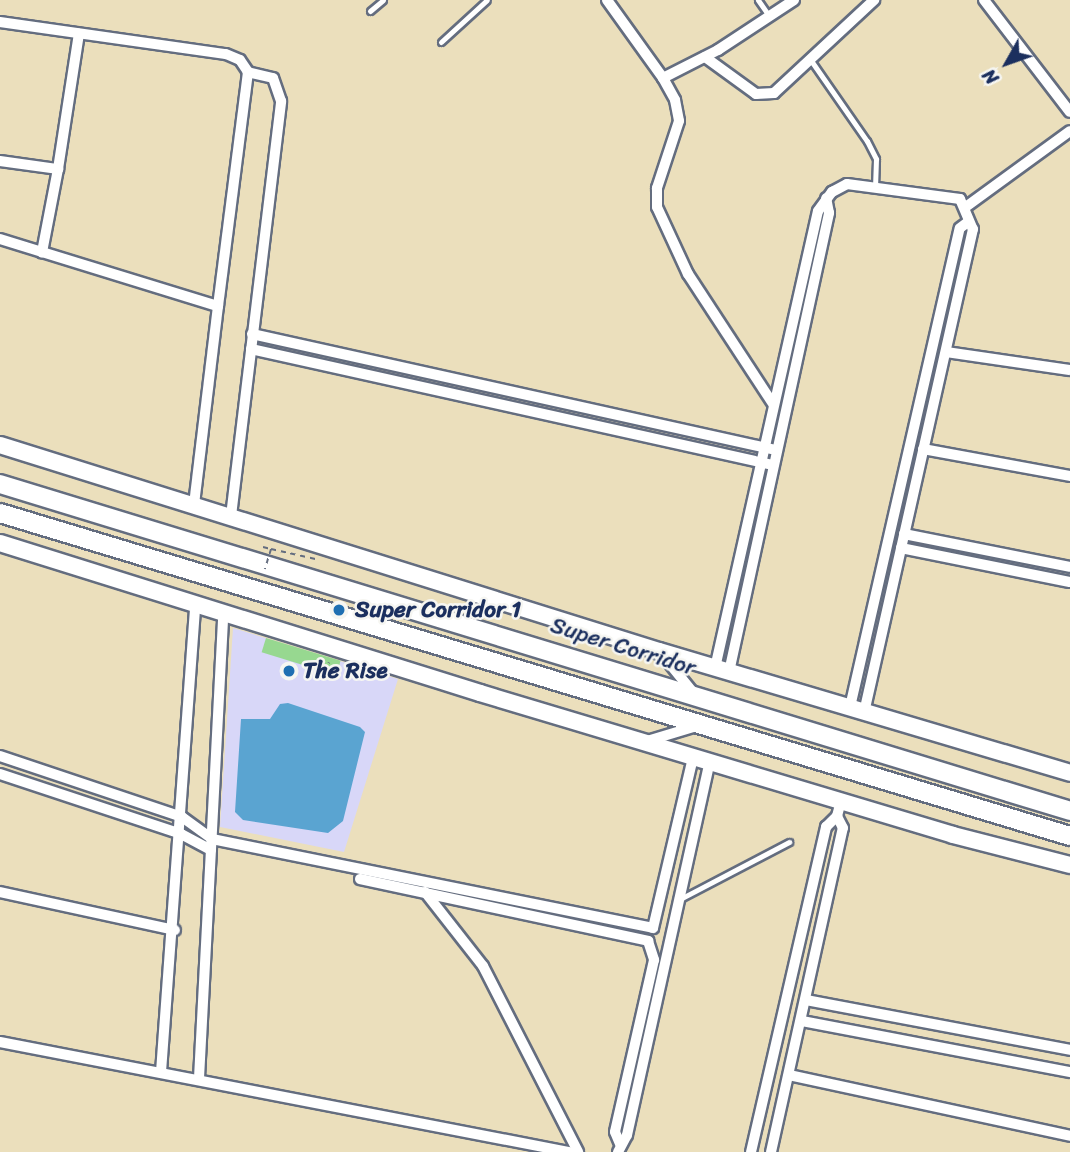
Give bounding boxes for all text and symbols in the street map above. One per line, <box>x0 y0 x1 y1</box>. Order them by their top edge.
north arrow <box>972 28 1042 98</box>
text: N <box>974 61 1007 92</box>
place label: Super Corridor 1 <box>355 596 521 624</box>
marker: Super Corridor 1 <box>329 600 349 620</box>
street label: Super Corridor <box>547 612 699 682</box>
place label: The Rise <box>303 657 388 685</box>
marker: The Rise <box>281 663 297 679</box>

